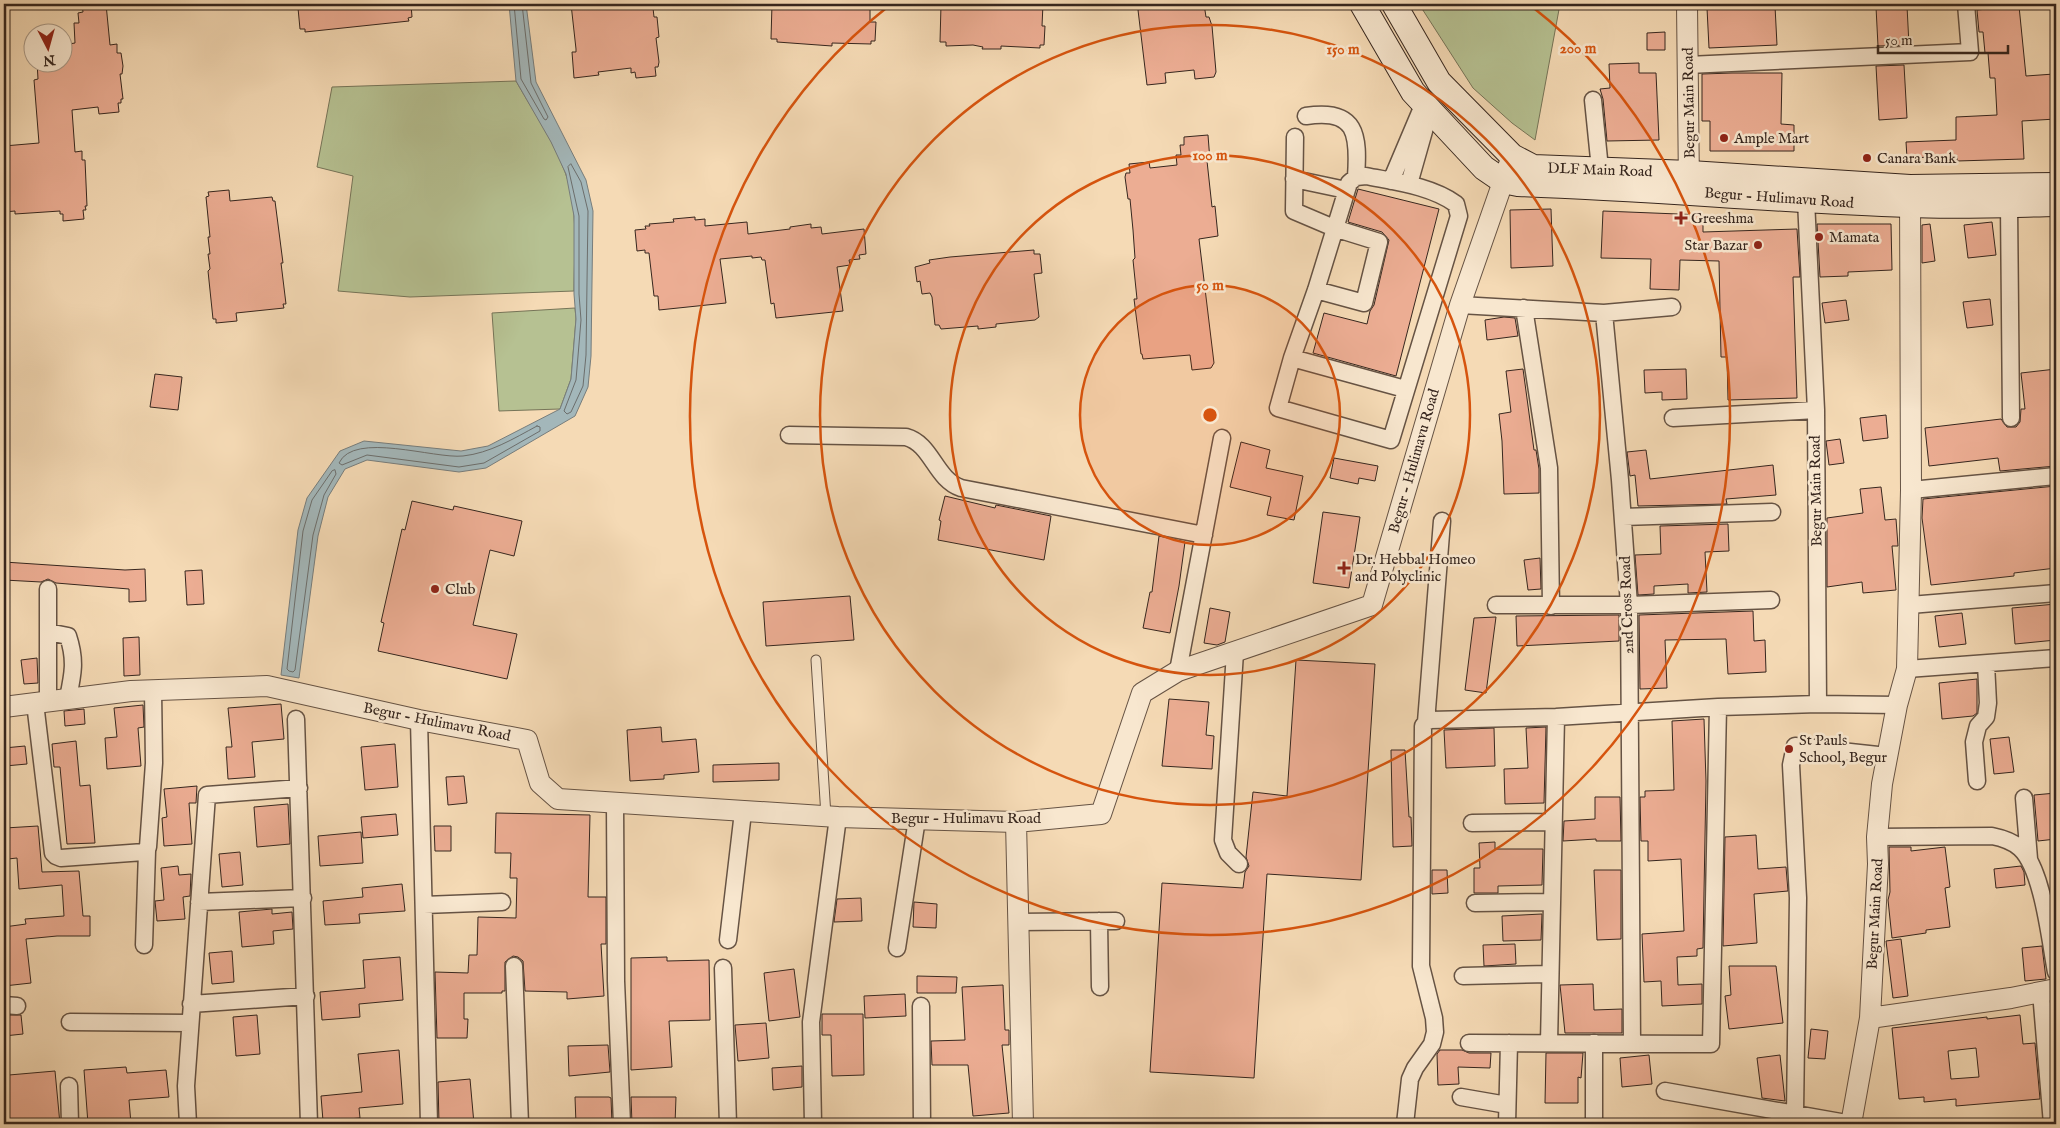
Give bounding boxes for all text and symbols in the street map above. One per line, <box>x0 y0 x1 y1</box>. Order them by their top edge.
north arrow <box>22 22 72 72</box>
scale bar <box>1878 22 2008 54</box>
text: 50 m <box>1885 31 1913 50</box>
text: 200 m <box>1560 39 1597 58</box>
text: 150 m <box>1326 40 1360 59</box>
street label: Begur Main Road <box>1679 46 1699 159</box>
text: N <box>42 50 57 70</box>
place label: Ample Mart <box>1733 129 1809 148</box>
marker: Ample Mart <box>1718 132 1730 144</box>
text: 100 m <box>1192 146 1228 165</box>
place label: Canara Bank <box>1877 149 1957 168</box>
marker: Canara Bank <box>1861 152 1873 164</box>
street label: DLF Main Road <box>1547 159 1654 181</box>
street label: Begur - Hulimavu Road <box>1704 183 1855 213</box>
place label: Greeshma <box>1691 209 1754 228</box>
marker: Greeshma <box>1675 212 1687 224</box>
place label: Mamata <box>1829 228 1880 247</box>
marker: Mamata <box>1813 231 1825 243</box>
place label: Star Bazar <box>1685 236 1748 255</box>
marker: Star Bazar <box>1752 239 1764 251</box>
text: 50 m <box>1196 276 1224 295</box>
street label: Begur - Hulimavu Road <box>1384 385 1444 536</box>
centre of rings <box>1201 406 1219 424</box>
street label: Begur Main Road <box>1806 434 1826 547</box>
place label: Dr. Hebbal Homeo and Polyclinic <box>1355 550 1476 586</box>
street label: 2nd Cross Road <box>1616 555 1638 654</box>
marker: Dr. Hebbal Homeo and Polyclinic <box>1337 561 1351 575</box>
place label: Club <box>445 580 476 599</box>
marker: Club <box>429 583 441 595</box>
street label: Begur - Hulimavu Road <box>362 698 513 746</box>
place label: St Pauls School, Begur <box>1799 731 1888 767</box>
marker: St Pauls School, Begur <box>1783 743 1795 755</box>
street label: Begur - Hulimavu Road <box>891 809 1042 828</box>
street label: Begur Main Road <box>1863 857 1887 970</box>

